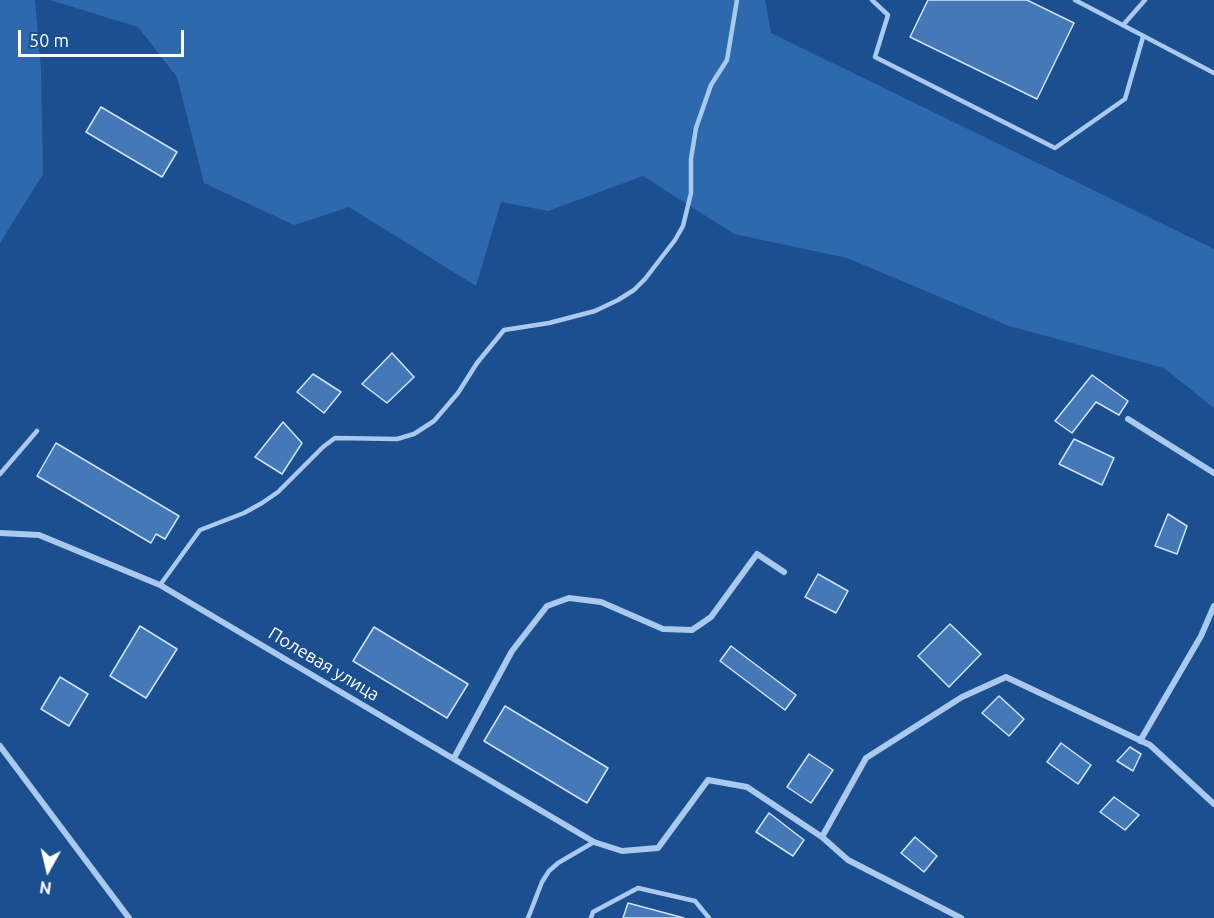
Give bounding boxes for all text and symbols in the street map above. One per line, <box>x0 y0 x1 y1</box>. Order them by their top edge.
scale bar <box>21 18 188 56</box>
text: 50 m <box>29 30 69 50</box>
street label: Полевая улица <box>265 622 383 706</box>
north arrow <box>18 840 78 900</box>
text: N <box>38 878 53 898</box>

